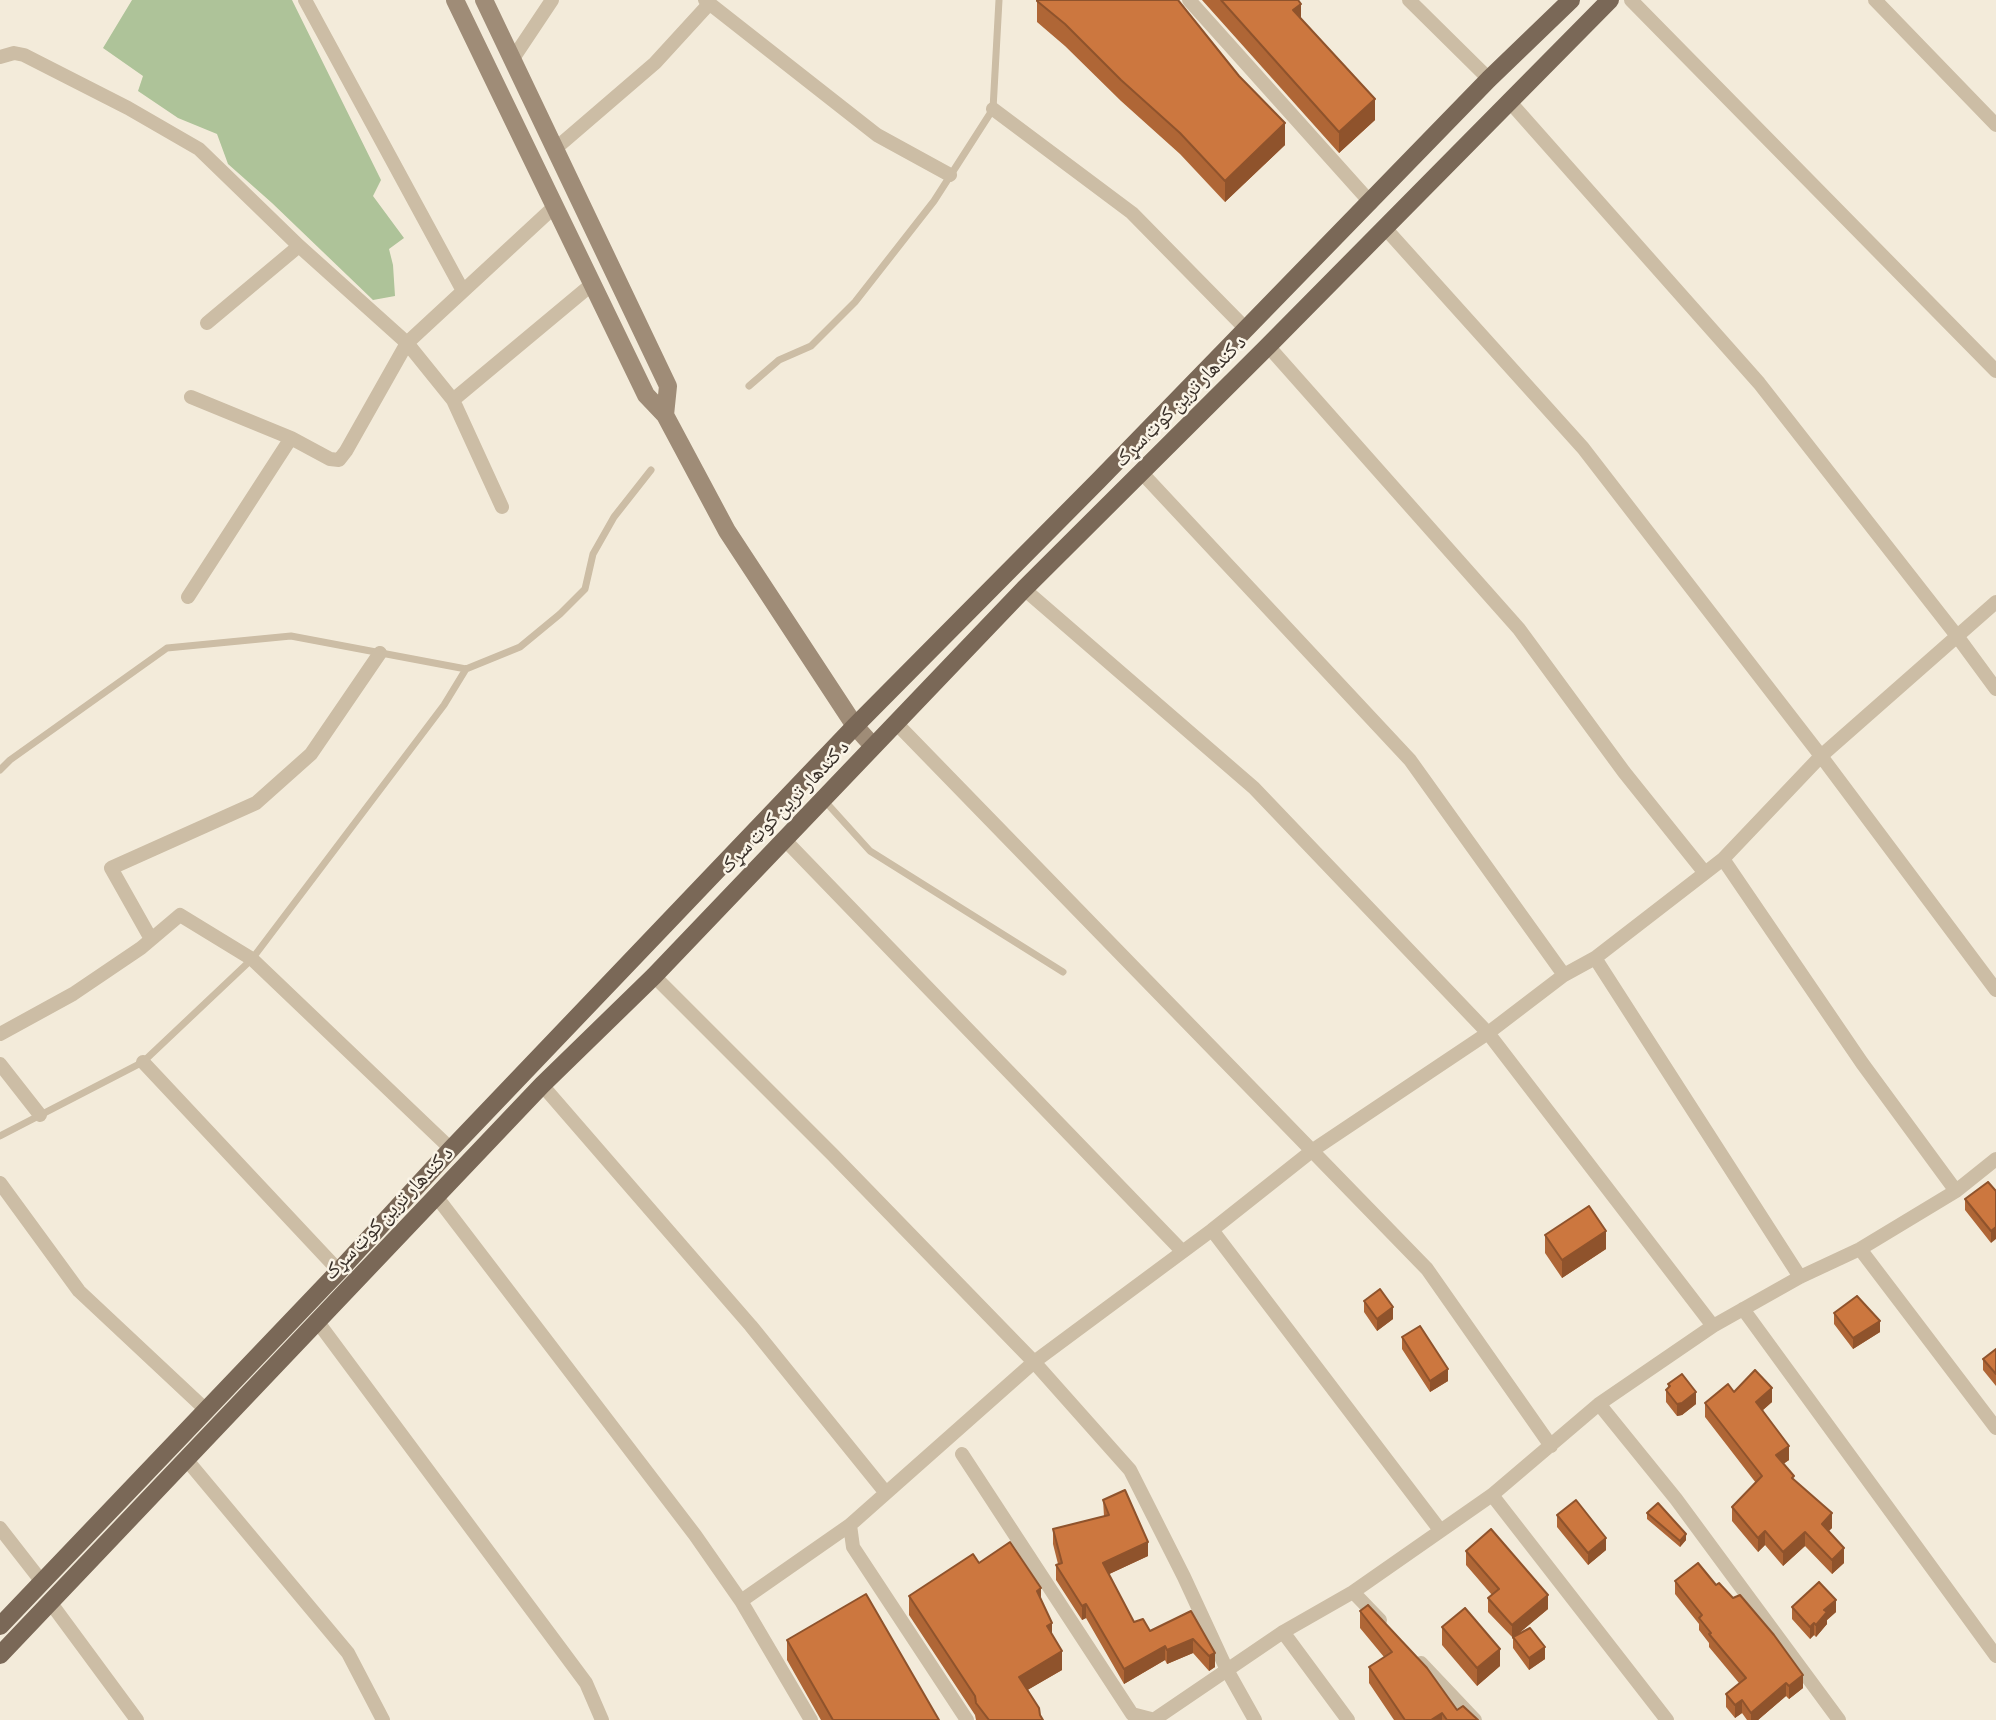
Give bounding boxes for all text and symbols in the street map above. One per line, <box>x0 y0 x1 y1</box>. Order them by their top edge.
street label: د کندهار ترين کوټ سړک <box>1109 330 1251 472</box>
street label: د کندهار ترين کوټ سړک <box>714 735 854 879</box>
street label: د کندهار ترين کوټ سړک <box>318 1141 458 1285</box>

